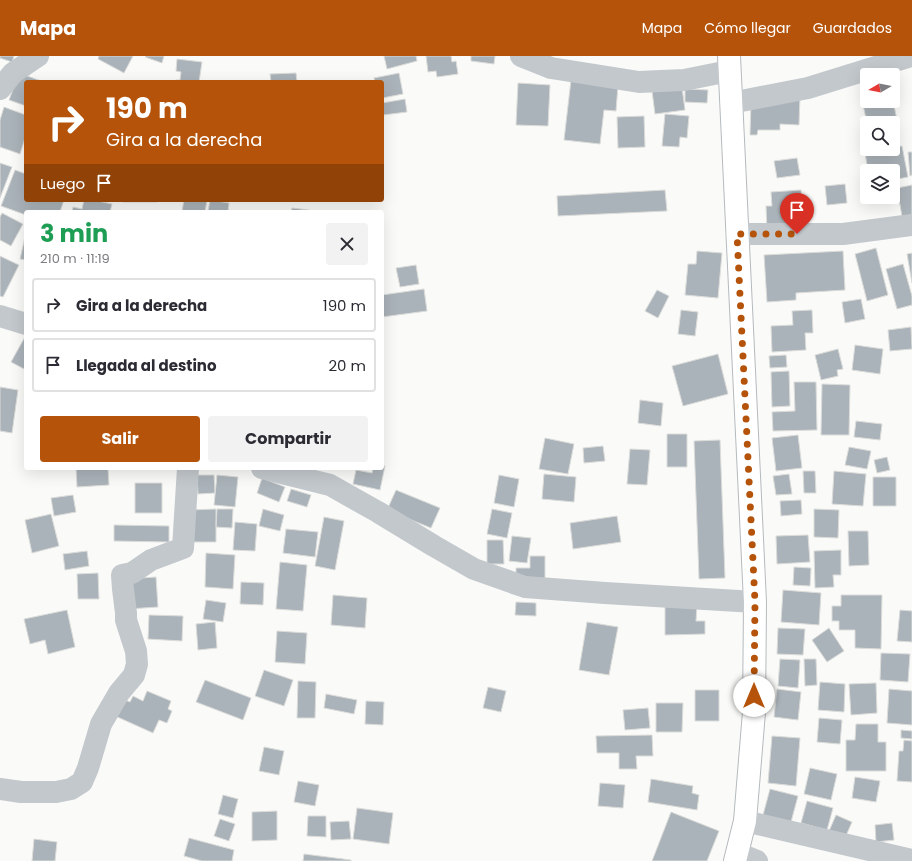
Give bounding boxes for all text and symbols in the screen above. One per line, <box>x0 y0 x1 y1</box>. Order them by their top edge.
text: Mapa <box>20 15 76 42</box>
text: Mapa <box>642 18 682 38</box>
text: Cómo llegar <box>704 18 791 38</box>
text: Guardados <box>813 18 892 38</box>
north arrow <box>860 68 900 108</box>
map controls <box>860 68 900 204</box>
text: 190 m <box>106 89 188 128</box>
icon: right <box>40 96 92 148</box>
button: search <box>860 116 900 156</box>
text: Gira a la derecha <box>106 127 262 152</box>
button: layers <box>860 164 900 204</box>
icon: arrive <box>93 172 115 194</box>
text: Luego <box>40 173 85 194</box>
pin <box>780 193 814 234</box>
icon: arrive <box>786 199 808 221</box>
text: 3 min <box>40 217 108 250</box>
button: close <box>326 223 368 265</box>
text: 210 m · 11:19 <box>40 249 110 268</box>
icon: right <box>42 294 64 316</box>
text: Gira a la derecha <box>76 295 207 316</box>
text: 190 m <box>323 295 366 316</box>
icon: arrive <box>42 354 64 376</box>
text: Llegada al destino <box>76 355 217 376</box>
text: 20 m <box>328 355 366 376</box>
button: Salir <box>40 416 200 462</box>
button: Compartir <box>208 416 368 462</box>
position arrow <box>733 675 775 717</box>

